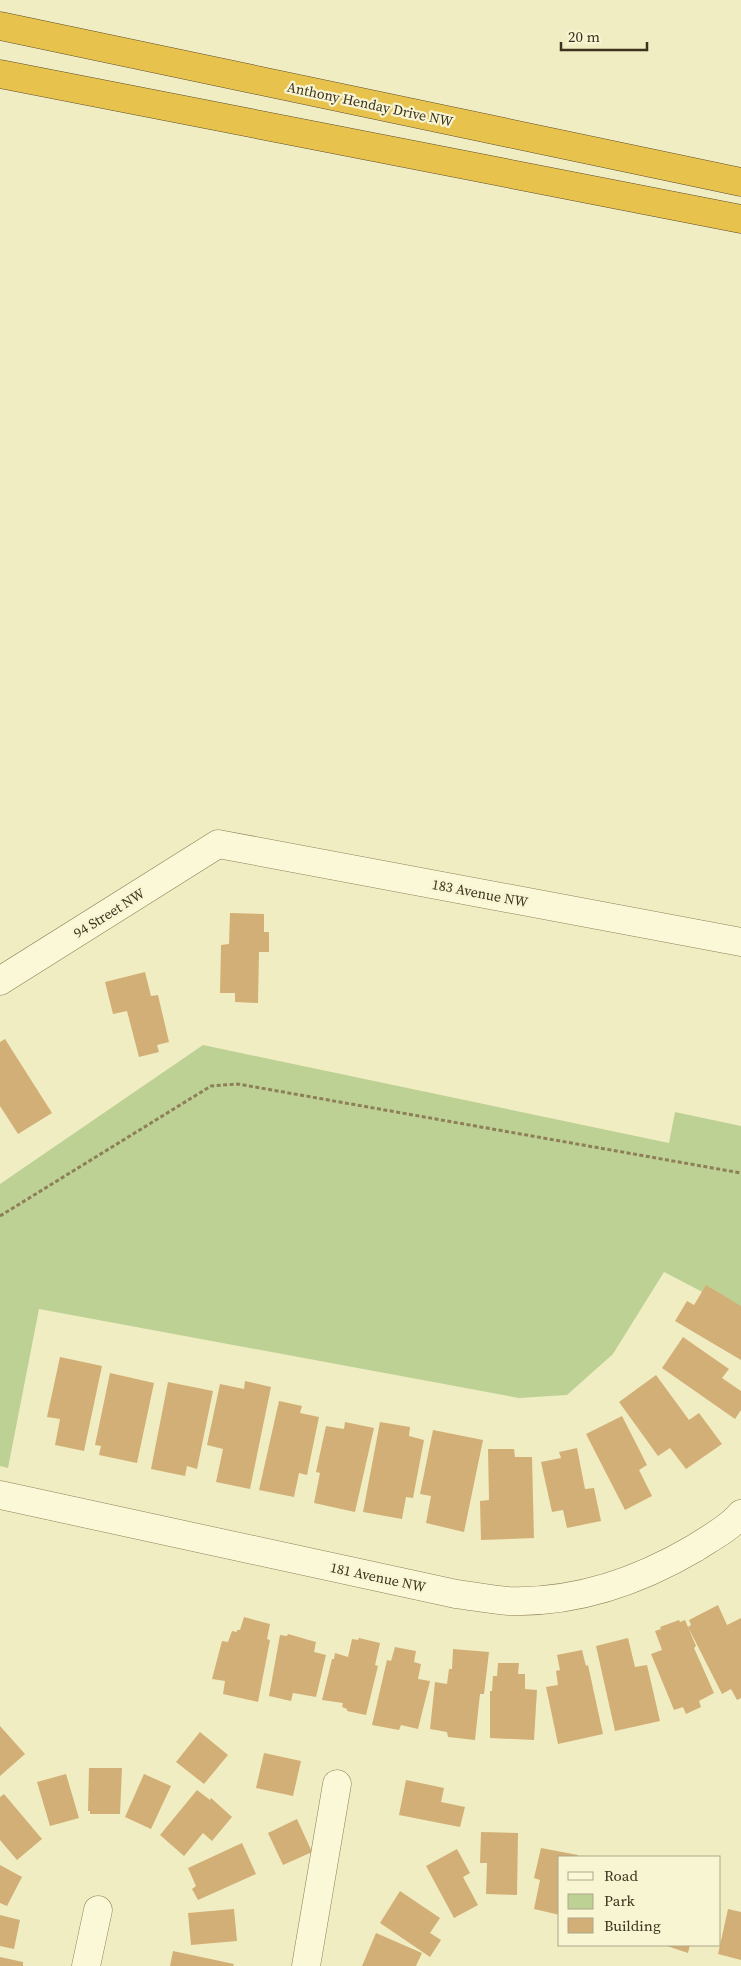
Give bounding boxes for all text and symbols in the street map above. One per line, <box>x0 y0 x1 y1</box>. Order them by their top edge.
scale bar <box>561 20 647 52</box>
text: 20 m <box>568 26 600 47</box>
street label: Anthony Henday Drive NW <box>285 77 455 131</box>
street label: 183 Avenue NW <box>430 874 530 912</box>
street label: 94 Street NW <box>70 883 149 943</box>
street label: 181 Avenue NW <box>328 1557 428 1597</box>
legend <box>558 1856 721 1946</box>
text: Road <box>604 1865 638 1886</box>
text: Park <box>604 1890 636 1911</box>
text: Building <box>604 1915 661 1936</box>

